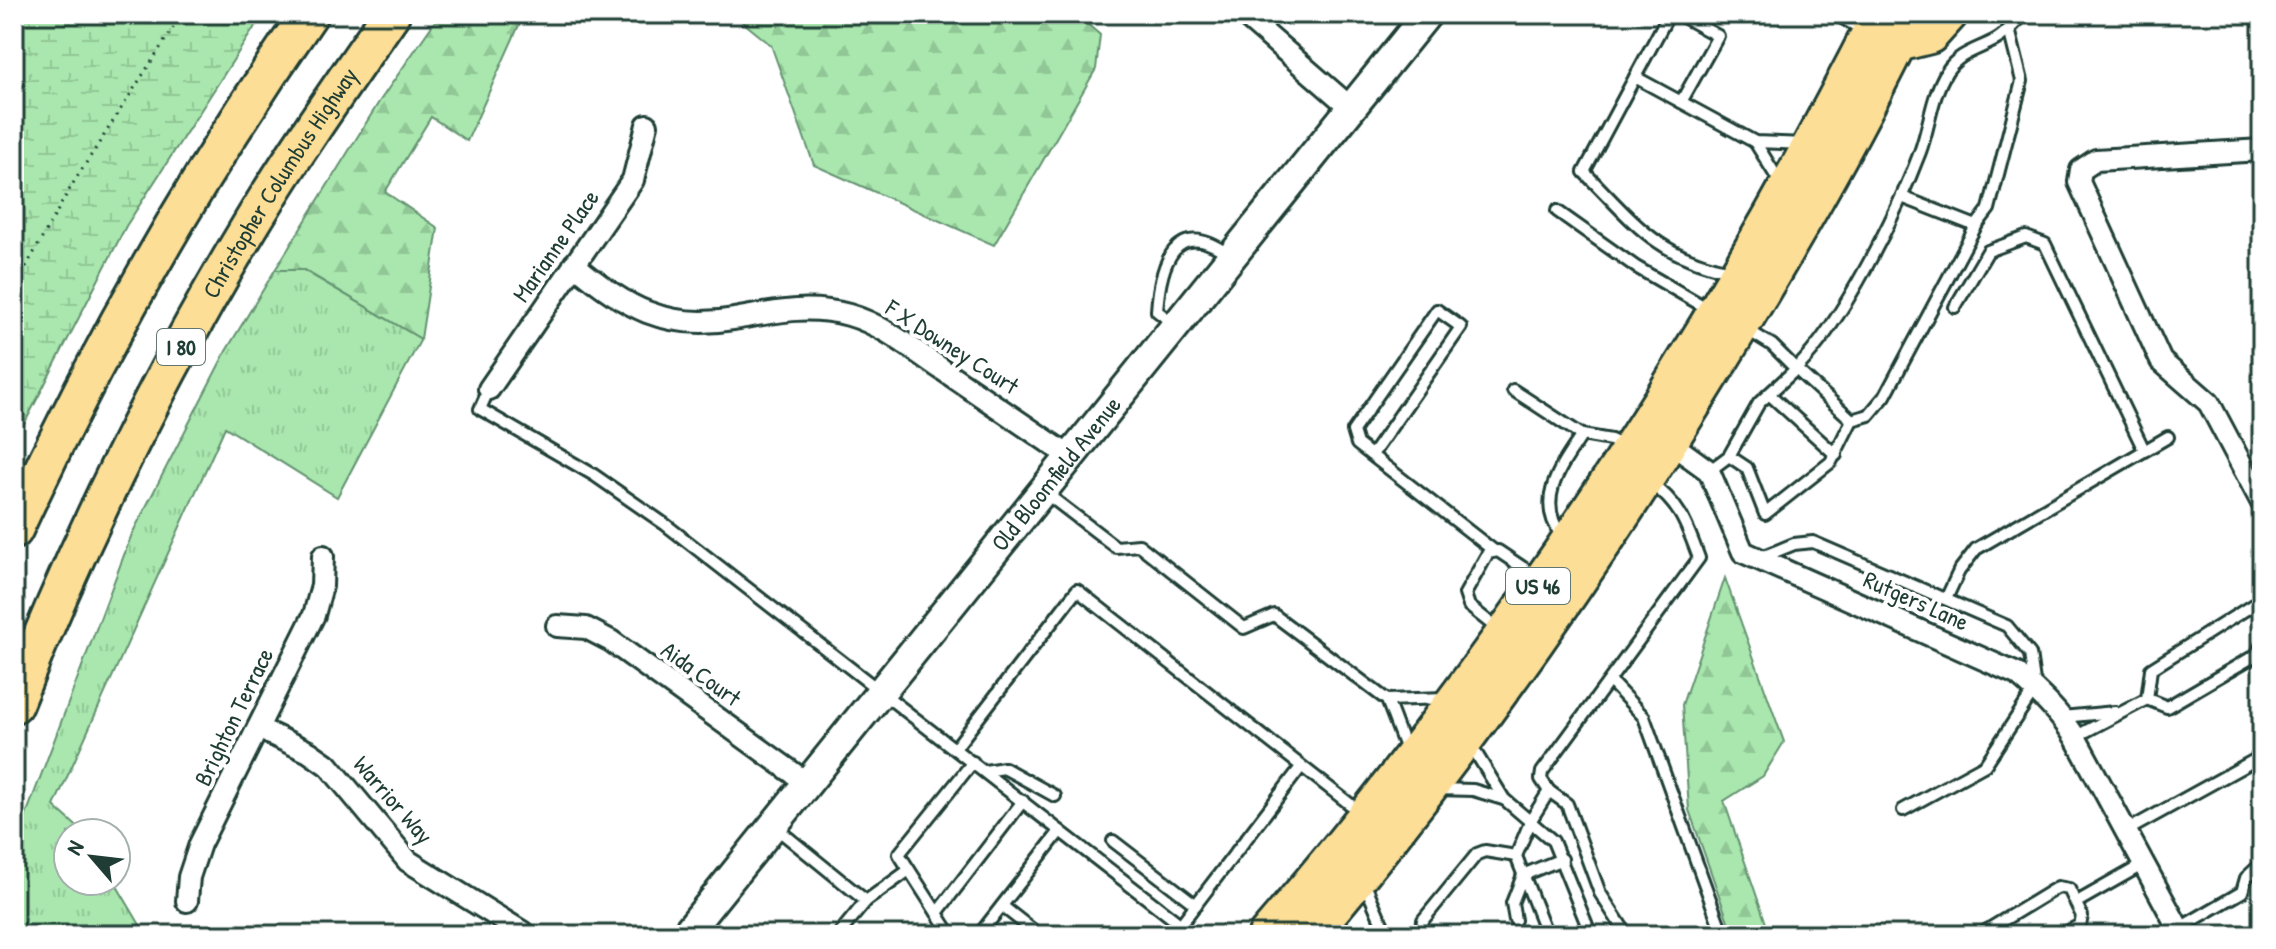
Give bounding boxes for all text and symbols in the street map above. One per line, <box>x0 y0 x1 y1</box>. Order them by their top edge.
street label: Christopher Columbus Highway <box>194 61 364 304</box>
street label: Marianne Place <box>505 182 606 308</box>
street label: F X Downey Court <box>879 291 1026 402</box>
road number: I 80 <box>157 329 205 365</box>
street label: Old Bloomfield Avenue <box>983 389 1128 558</box>
street label: Rutgers Lane <box>1859 563 1974 638</box>
road number: US 46 <box>1506 568 1570 604</box>
street label: Aida Court <box>655 633 749 713</box>
street label: Brighton Terrace <box>186 642 280 791</box>
street label: Warrior Way <box>347 749 441 850</box>
north arrow <box>52 817 132 897</box>
text: N <box>58 835 90 860</box>

